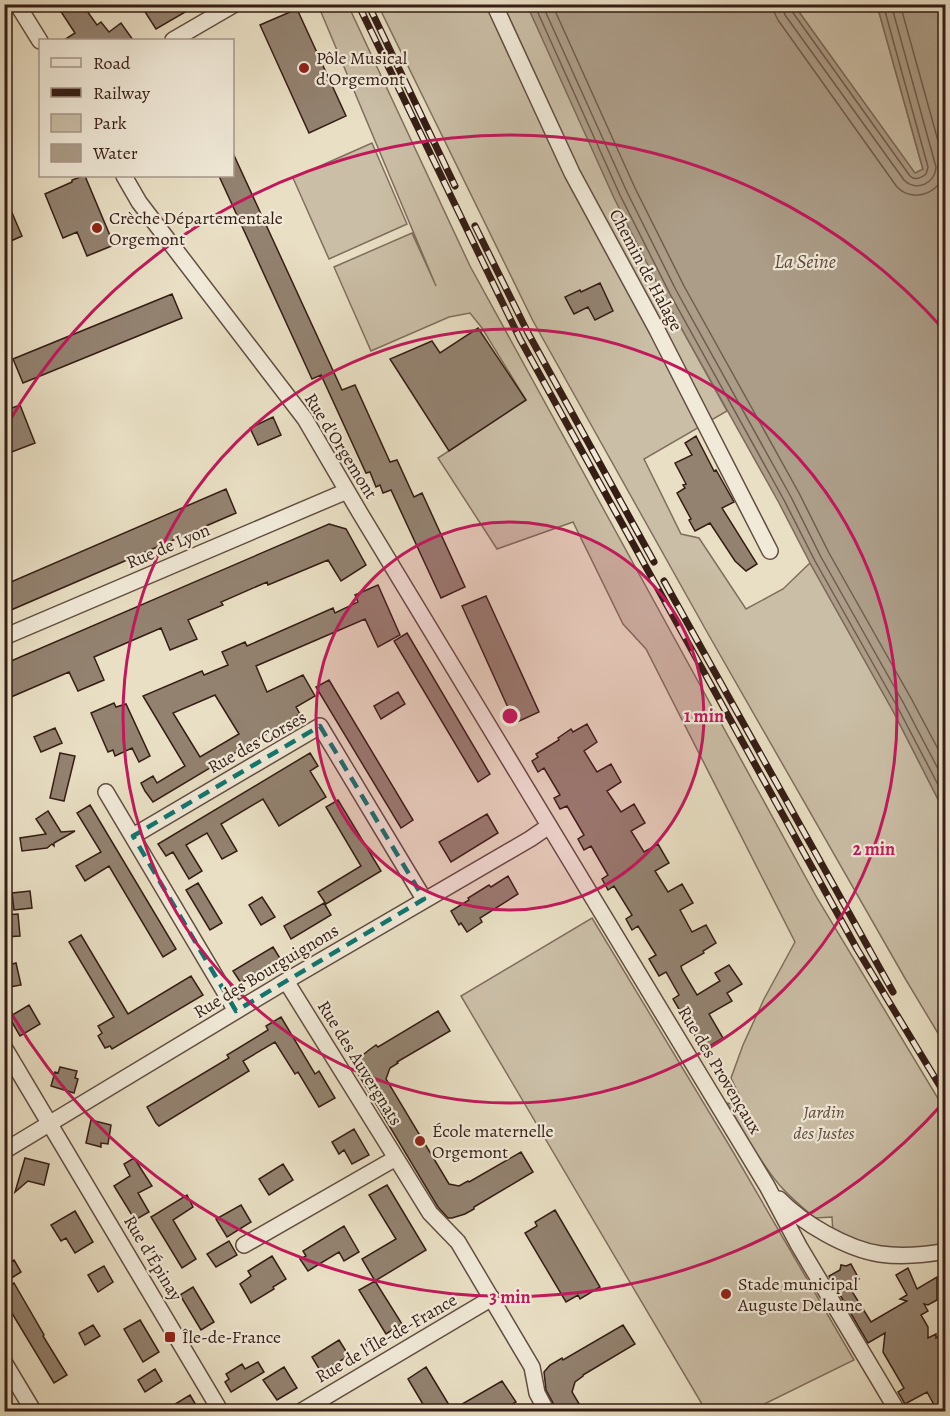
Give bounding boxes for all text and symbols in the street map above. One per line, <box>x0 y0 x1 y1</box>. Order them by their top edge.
legend <box>39 39 234 177</box>
place label: Pôle Musical d'Orgemont <box>316 46 408 91</box>
text: Road <box>93 51 131 75</box>
marker: Pôle Musical d'Orgemont <box>297 61 311 75</box>
text: Railway <box>93 81 151 105</box>
text: Park <box>93 111 127 135</box>
text: Water <box>92 141 138 165</box>
street label: Chemin de Halage <box>604 205 688 335</box>
place label: Crèche Départementale Orgemont <box>109 206 283 251</box>
marker: Crèche Départementale Orgemont <box>90 221 104 235</box>
water label: La Seine <box>774 248 836 275</box>
street label: Rue d'Orgemont <box>299 388 383 504</box>
street label: Rue de Lyon <box>123 518 214 574</box>
text: 1 min <box>684 704 724 728</box>
street label: Rue des Corses <box>203 705 311 779</box>
centre of rings <box>500 706 520 726</box>
text: 2 min <box>853 837 895 861</box>
street label: Rue des Bourguignons <box>189 918 343 1024</box>
street label: Rue des Auvergnats <box>312 996 408 1130</box>
street label: Rue des Provençaux <box>672 1002 768 1139</box>
park label: Jardin des Justes <box>793 1100 855 1145</box>
place label: École maternelle Orgemont <box>432 1119 554 1164</box>
marker: École maternelle Orgemont <box>413 1134 427 1148</box>
street label: Rue d'Épinay <box>118 1211 188 1306</box>
place label: Stade municipal Auguste Delaune <box>737 1272 863 1317</box>
text: 3 min <box>489 1285 531 1309</box>
marker: Stade municipal Auguste Delaune <box>719 1287 733 1301</box>
street label: Rue de l'Île-de-France <box>311 1288 461 1388</box>
place label: Île-de-France <box>182 1325 281 1349</box>
marker: Île-de-France <box>163 1330 177 1344</box>

